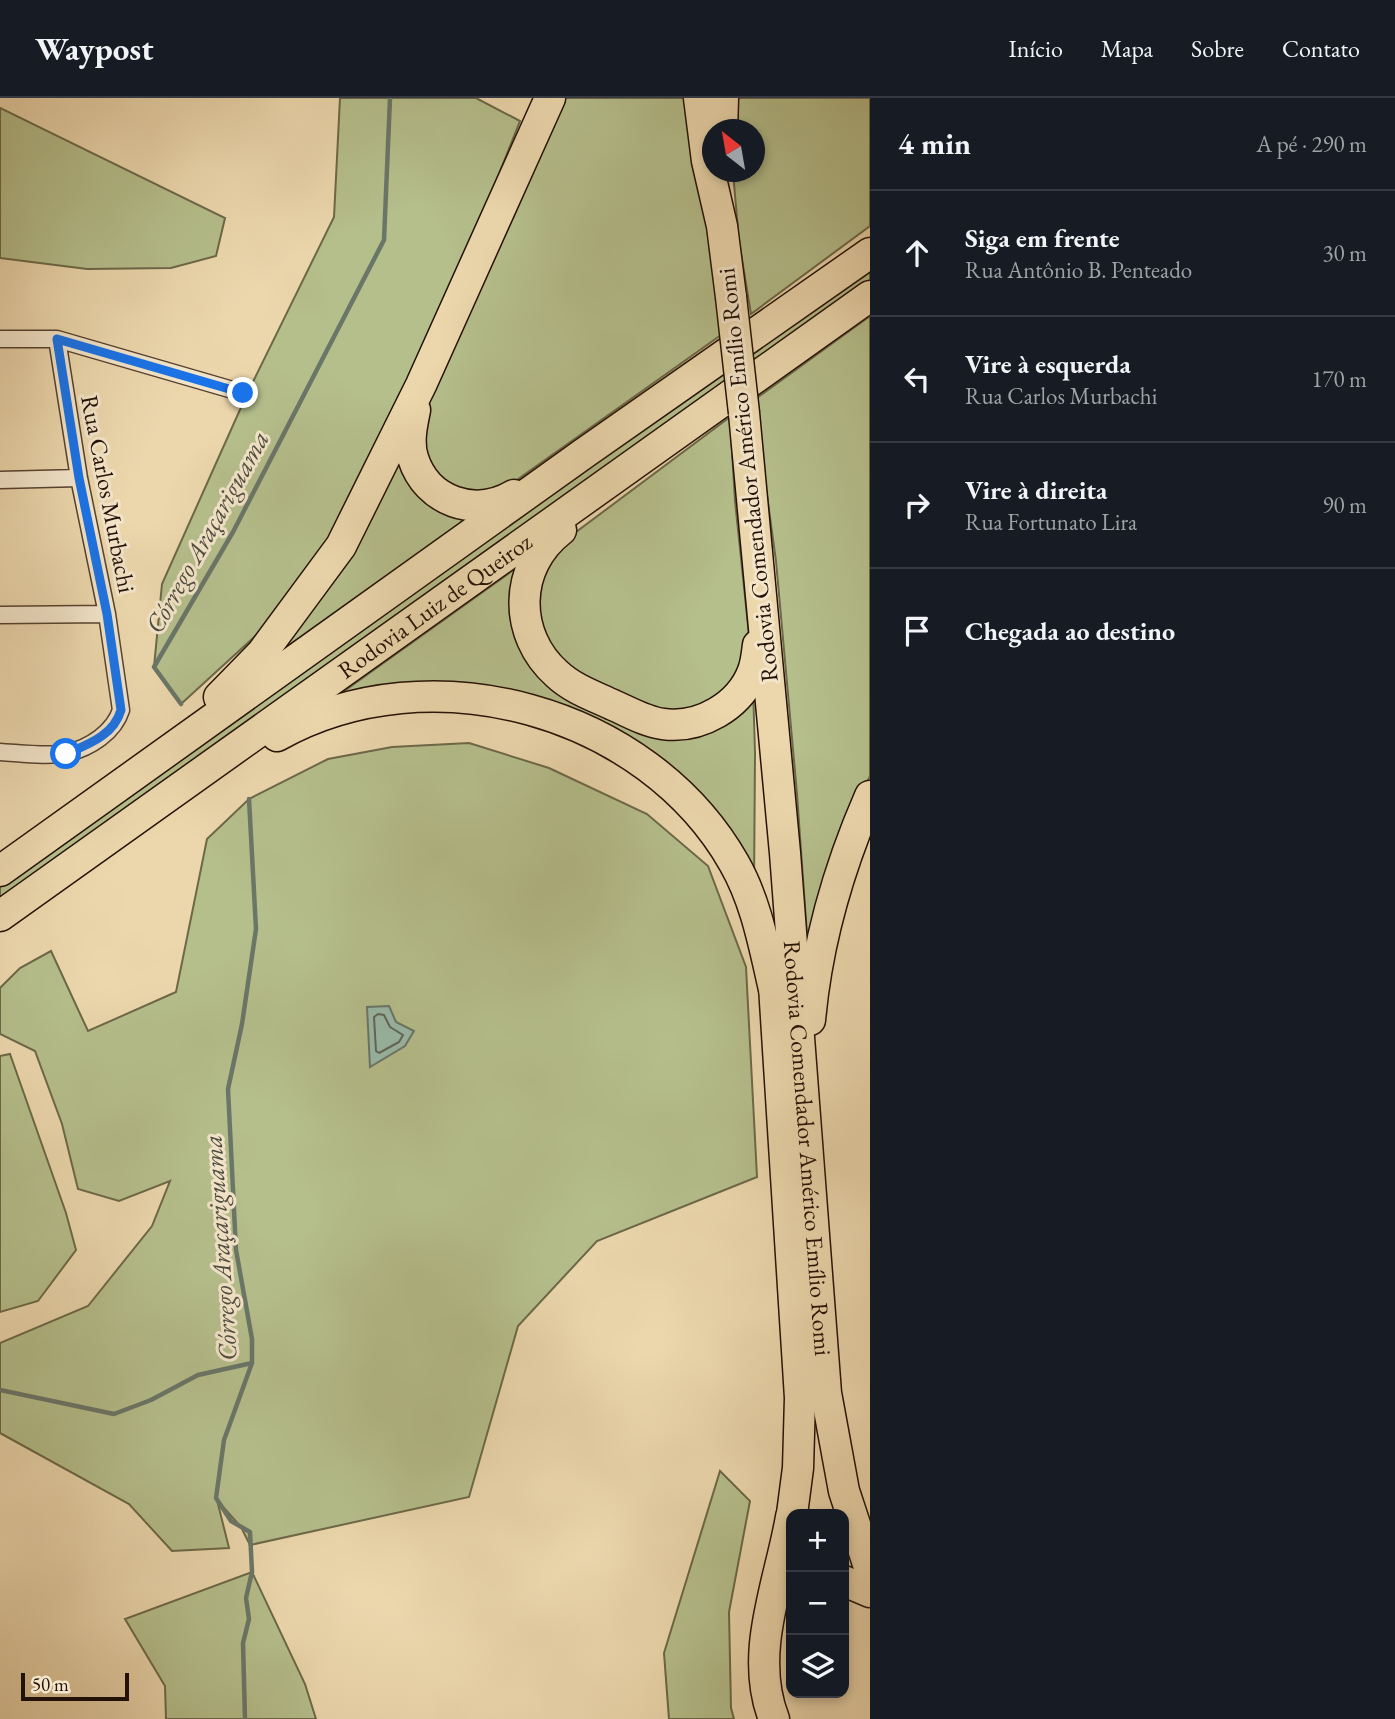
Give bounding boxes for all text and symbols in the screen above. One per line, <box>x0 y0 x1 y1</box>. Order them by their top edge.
text: Waypost <box>35 27 154 70</box>
text: Início <box>1009 33 1063 64</box>
text: Mapa <box>1101 33 1153 64</box>
text: Sobre <box>1191 33 1244 64</box>
text: Contato <box>1282 33 1360 64</box>
north arrow <box>702 119 765 182</box>
text: 4 min <box>898 124 971 163</box>
text: A pé · 290 m <box>1256 129 1367 159</box>
text: Siga em frente <box>965 221 1120 255</box>
icon: ahead <box>898 234 936 272</box>
text: 30 m <box>1322 238 1367 268</box>
text: Rua Antônio B. Penteado <box>965 255 1192 285</box>
street label: Rodovia Comendador Américo Emílio Romi <box>710 266 785 684</box>
text: Vire à esquerda <box>965 347 1131 381</box>
icon: left <box>898 360 936 398</box>
text: 170 m <box>1311 364 1367 394</box>
route end <box>227 377 258 408</box>
text: Rua Carlos Murbachi <box>965 381 1157 411</box>
street label: Rua Carlos Murbachi <box>74 392 143 595</box>
water label: Córrego Araçariguama <box>137 425 277 639</box>
text: Vire à direita <box>965 473 1107 507</box>
icon: right <box>898 486 936 524</box>
text: 90 m <box>1322 490 1367 520</box>
text: Rua Fortunato Lira <box>965 507 1137 537</box>
street label: Rodovia Luiz de Queiroz <box>331 526 538 685</box>
icon: arrive <box>898 612 936 650</box>
text: Chegada ao destino <box>965 614 1175 648</box>
route start <box>50 738 81 769</box>
street label: Rodovia Comendador Américo Emílio Romi <box>777 939 839 1357</box>
water label: Córrego Araçariguama <box>195 1134 245 1362</box>
map controls <box>786 1509 849 1698</box>
button: + <box>786 1509 849 1572</box>
button: − <box>786 1572 849 1635</box>
button: layers <box>786 1635 849 1698</box>
scale bar <box>21 1670 130 1702</box>
text: 50 m <box>32 1672 69 1697</box>

